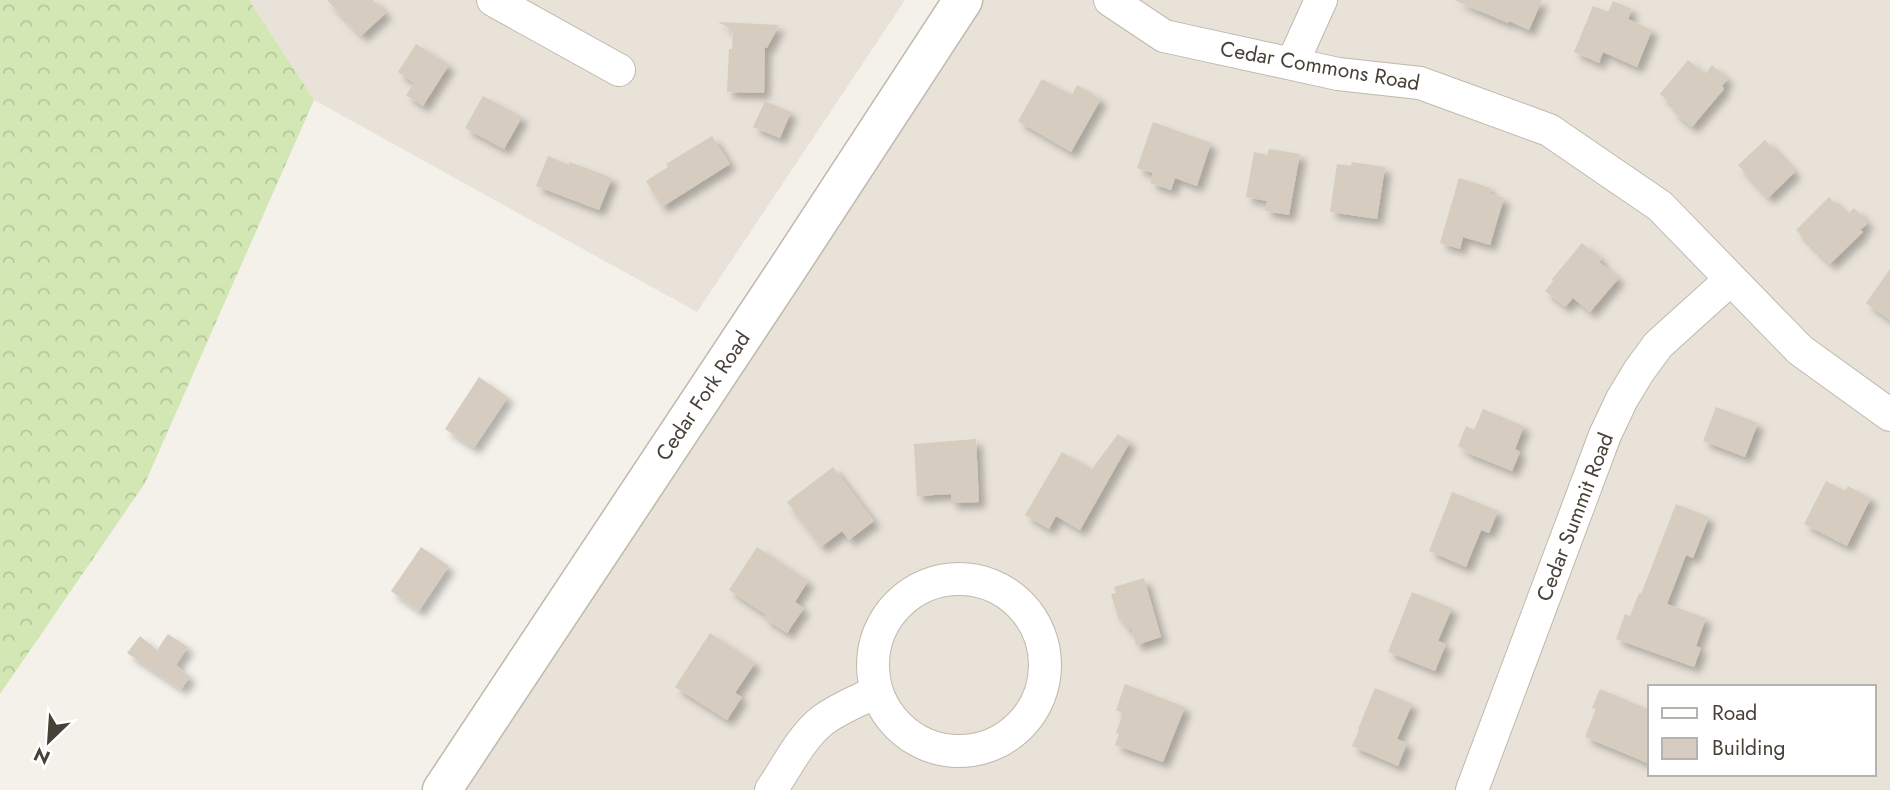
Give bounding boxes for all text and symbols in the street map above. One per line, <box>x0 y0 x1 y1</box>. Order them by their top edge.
street label: Cedar Commons Road <box>1218 34 1422 98</box>
street label: Cedar Fork Road <box>649 325 757 467</box>
street label: Cedar Summit Road <box>1529 428 1621 606</box>
legend <box>1648 685 1876 776</box>
text: Road <box>1712 698 1757 728</box>
north arrow <box>14 706 84 776</box>
text: Building <box>1712 733 1785 763</box>
text: N <box>29 741 55 771</box>

